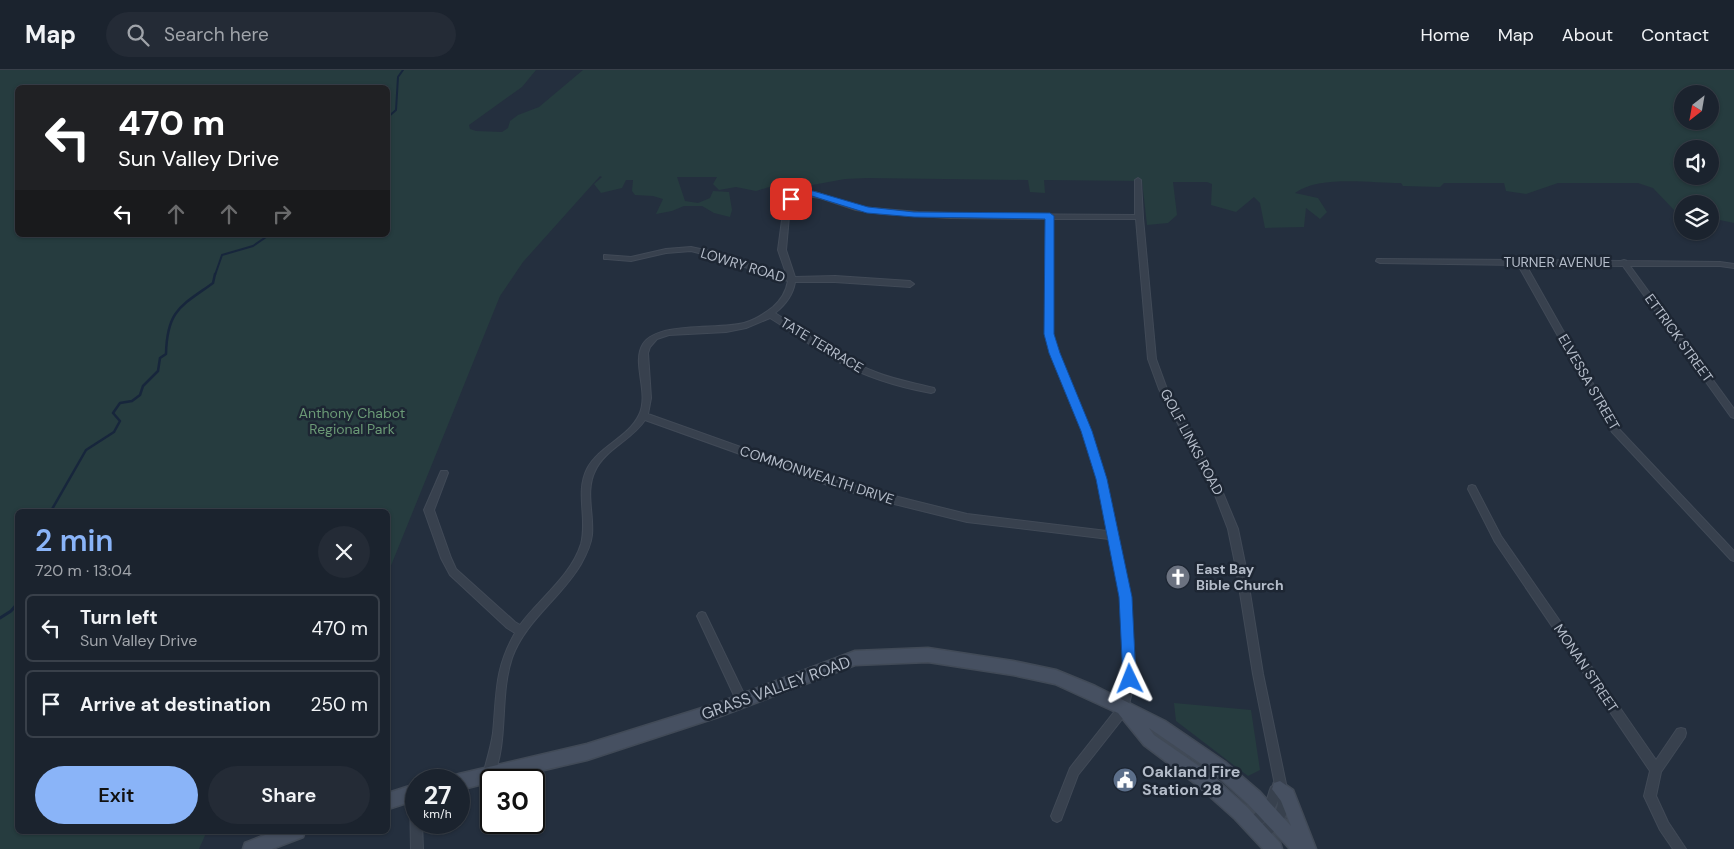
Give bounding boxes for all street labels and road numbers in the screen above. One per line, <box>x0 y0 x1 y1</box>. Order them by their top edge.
street label: LOWRY ROAD <box>698 244 788 286</box>
street label: TURNER AVENUE <box>1504 253 1611 271</box>
street label: ETTRICK STREET <box>1641 290 1717 386</box>
street label: TATE TERRACE <box>777 313 867 377</box>
street label: ELVESSA STREET <box>1554 331 1624 433</box>
street label: GOLF LINKS ROAD <box>1156 386 1228 498</box>
street label: COMMONWEALTH DRIVE <box>738 442 896 508</box>
street label: MONAN STREET <box>1550 620 1622 716</box>
street label: GRASS VALLEY ROAD <box>699 651 853 725</box>

